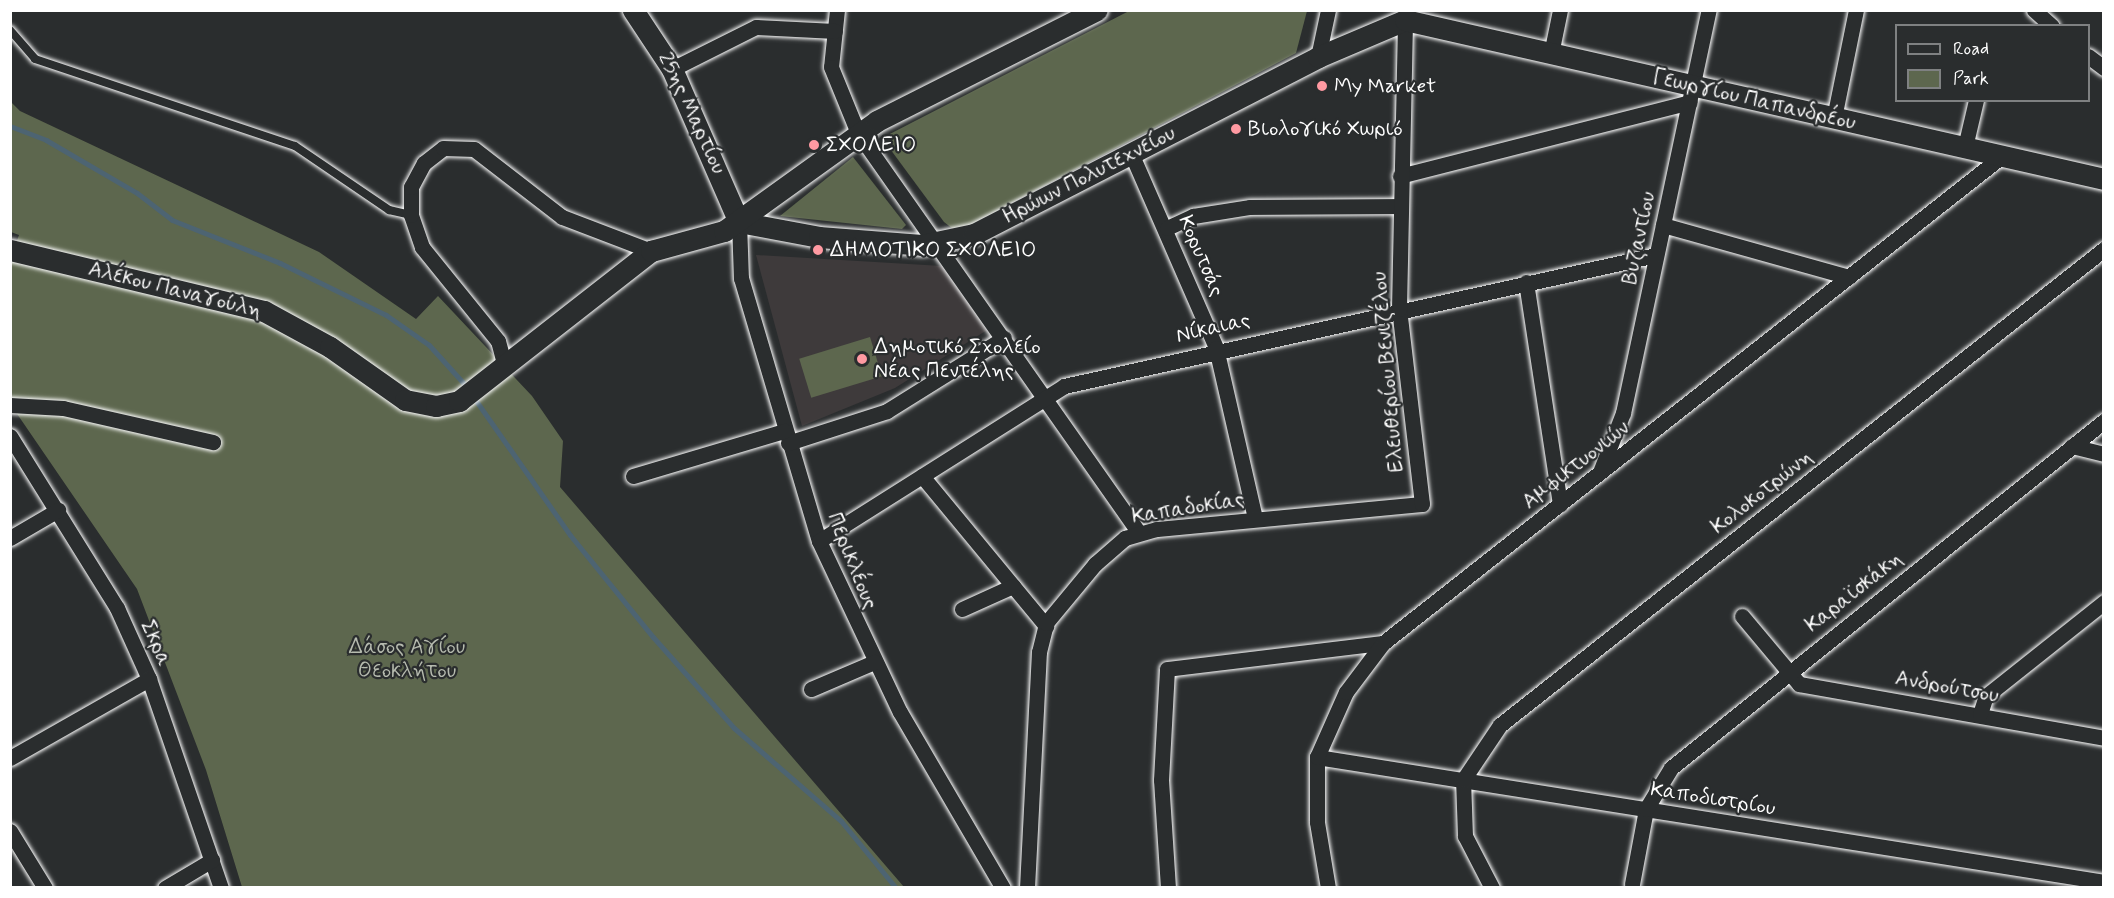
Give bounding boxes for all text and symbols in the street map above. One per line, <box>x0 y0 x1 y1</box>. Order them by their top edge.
legend <box>1895 24 2090 102</box>
text: Road <box>1953 37 1989 61</box>
street label: 25ης Μαρτίου <box>653 48 731 178</box>
street label: Γεωργίου Παπανδρέου <box>1650 64 1858 136</box>
text: Park <box>1953 67 1989 91</box>
place label: My Market <box>1334 73 1438 99</box>
marker: My Market <box>1315 79 1329 93</box>
place label: Βιολογικό Χωριό <box>1248 116 1403 142</box>
street label: Ηρώων Πολυτεχνείου <box>998 121 1180 229</box>
marker: Βιολογικό Χωριό <box>1229 122 1243 136</box>
place label: ΣΧΟΛΕΙΟ <box>826 132 916 158</box>
marker: ΣΧΟΛΕΙΟ <box>807 138 821 152</box>
street label: Βυζαντίου <box>1617 189 1661 287</box>
street label: Κορυτσάς <box>1173 212 1229 300</box>
place label: ΔΗΜΟΤΙΚΟ ΣΧΟΛΕΙΟ <box>830 237 1036 263</box>
marker: ΔΗΜΟΤΙΚΟ ΣΧΟΛΕΙΟ <box>811 243 825 257</box>
street label: Αλέκου Παναγούλη <box>86 256 264 324</box>
street label: Ελευθερίου Βενιζέλου <box>1367 271 1409 473</box>
street label: Νίκαιας <box>1174 307 1252 349</box>
place label: Δημοτικό Σχολείο Νέας Πεντέλης <box>874 334 1041 384</box>
marker: Δημοτικό Σχολείο Νέας Πεντέλης <box>855 352 869 366</box>
street label: Αμφικτυονιών <box>1517 415 1635 515</box>
street label: Κολοκοτρώνη <box>1706 444 1818 540</box>
street label: Καπαδοκίας <box>1130 487 1246 529</box>
street label: Περικλέους <box>821 509 883 613</box>
street label: Καραϊσκάκη <box>1800 546 1908 638</box>
street label: Σκρα <box>135 616 177 670</box>
park label: Δάσος Αγίου Θεοκλήτου <box>349 634 465 684</box>
street label: Ανδρούτσου <box>1893 665 2001 709</box>
street label: Καποδιστρίου <box>1649 777 1777 821</box>

